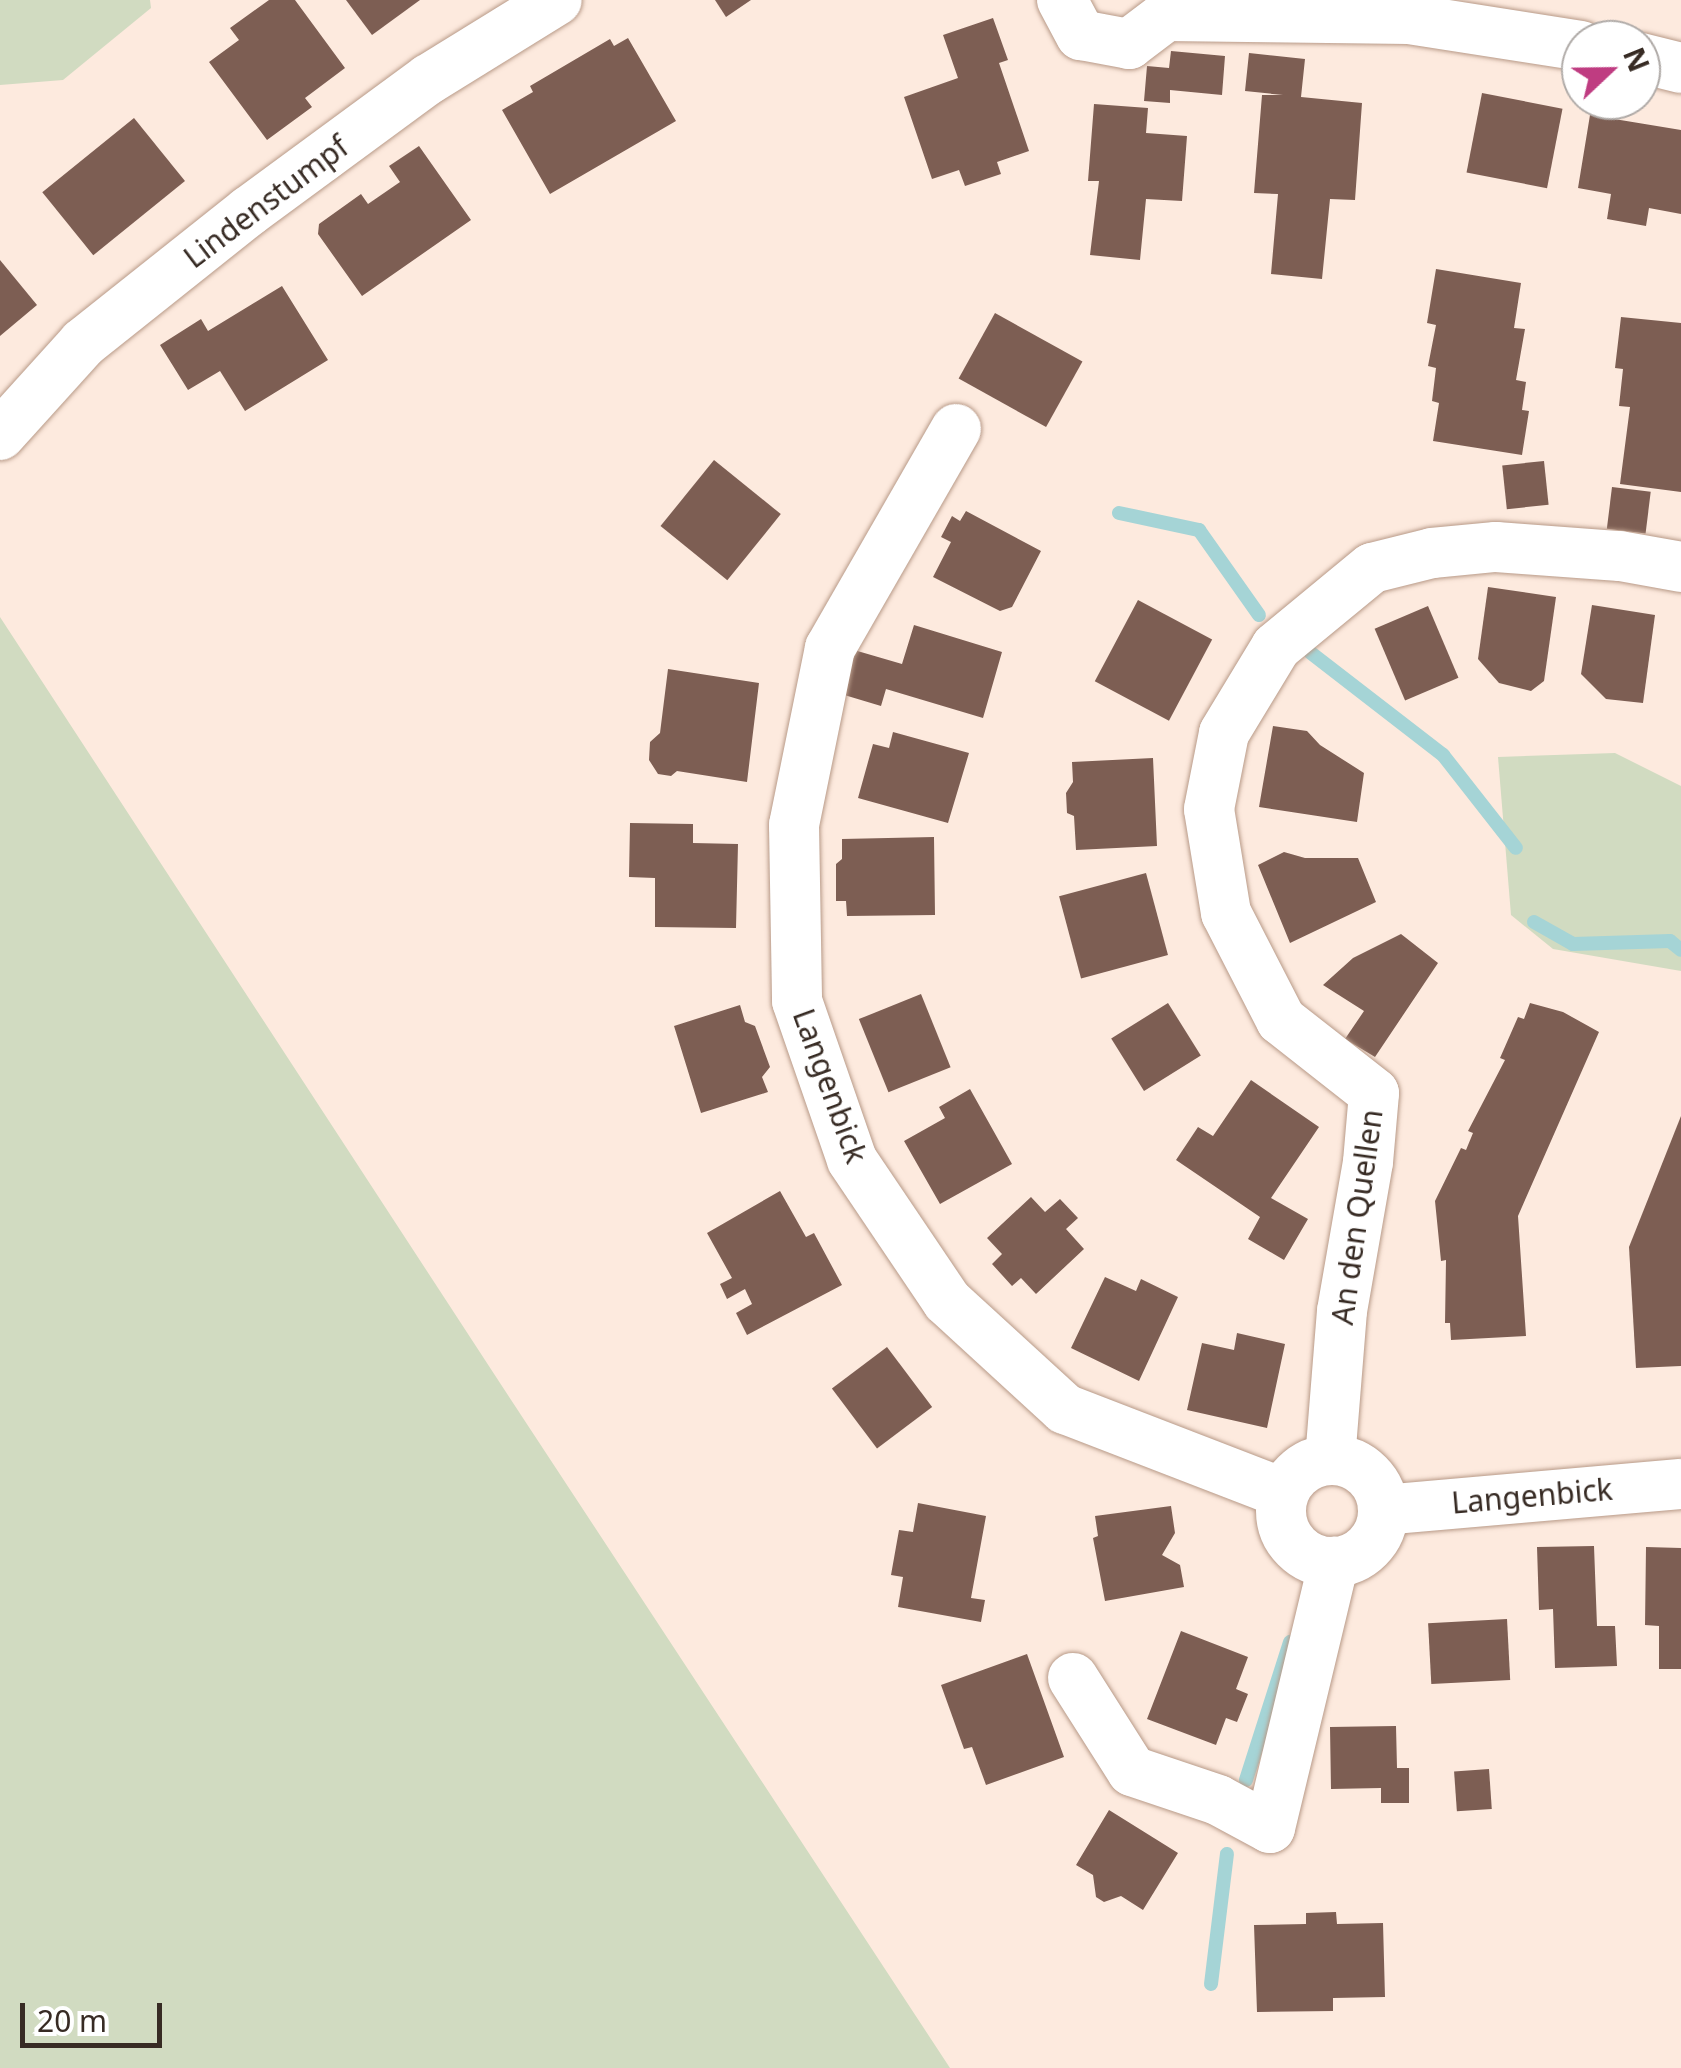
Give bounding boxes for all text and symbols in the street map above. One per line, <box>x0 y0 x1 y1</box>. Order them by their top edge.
north arrow <box>1561 20 1661 120</box>
text: N <box>1615 42 1659 77</box>
street label: Lindenstumpf <box>177 129 355 275</box>
street label: Langenbick <box>785 1004 875 1168</box>
street label: An den Quellen <box>1324 1107 1390 1327</box>
street label: Langenbick <box>1450 1471 1614 1521</box>
scale bar <box>25 1983 168 2045</box>
text: 20 m <box>37 2000 107 2041</box>

